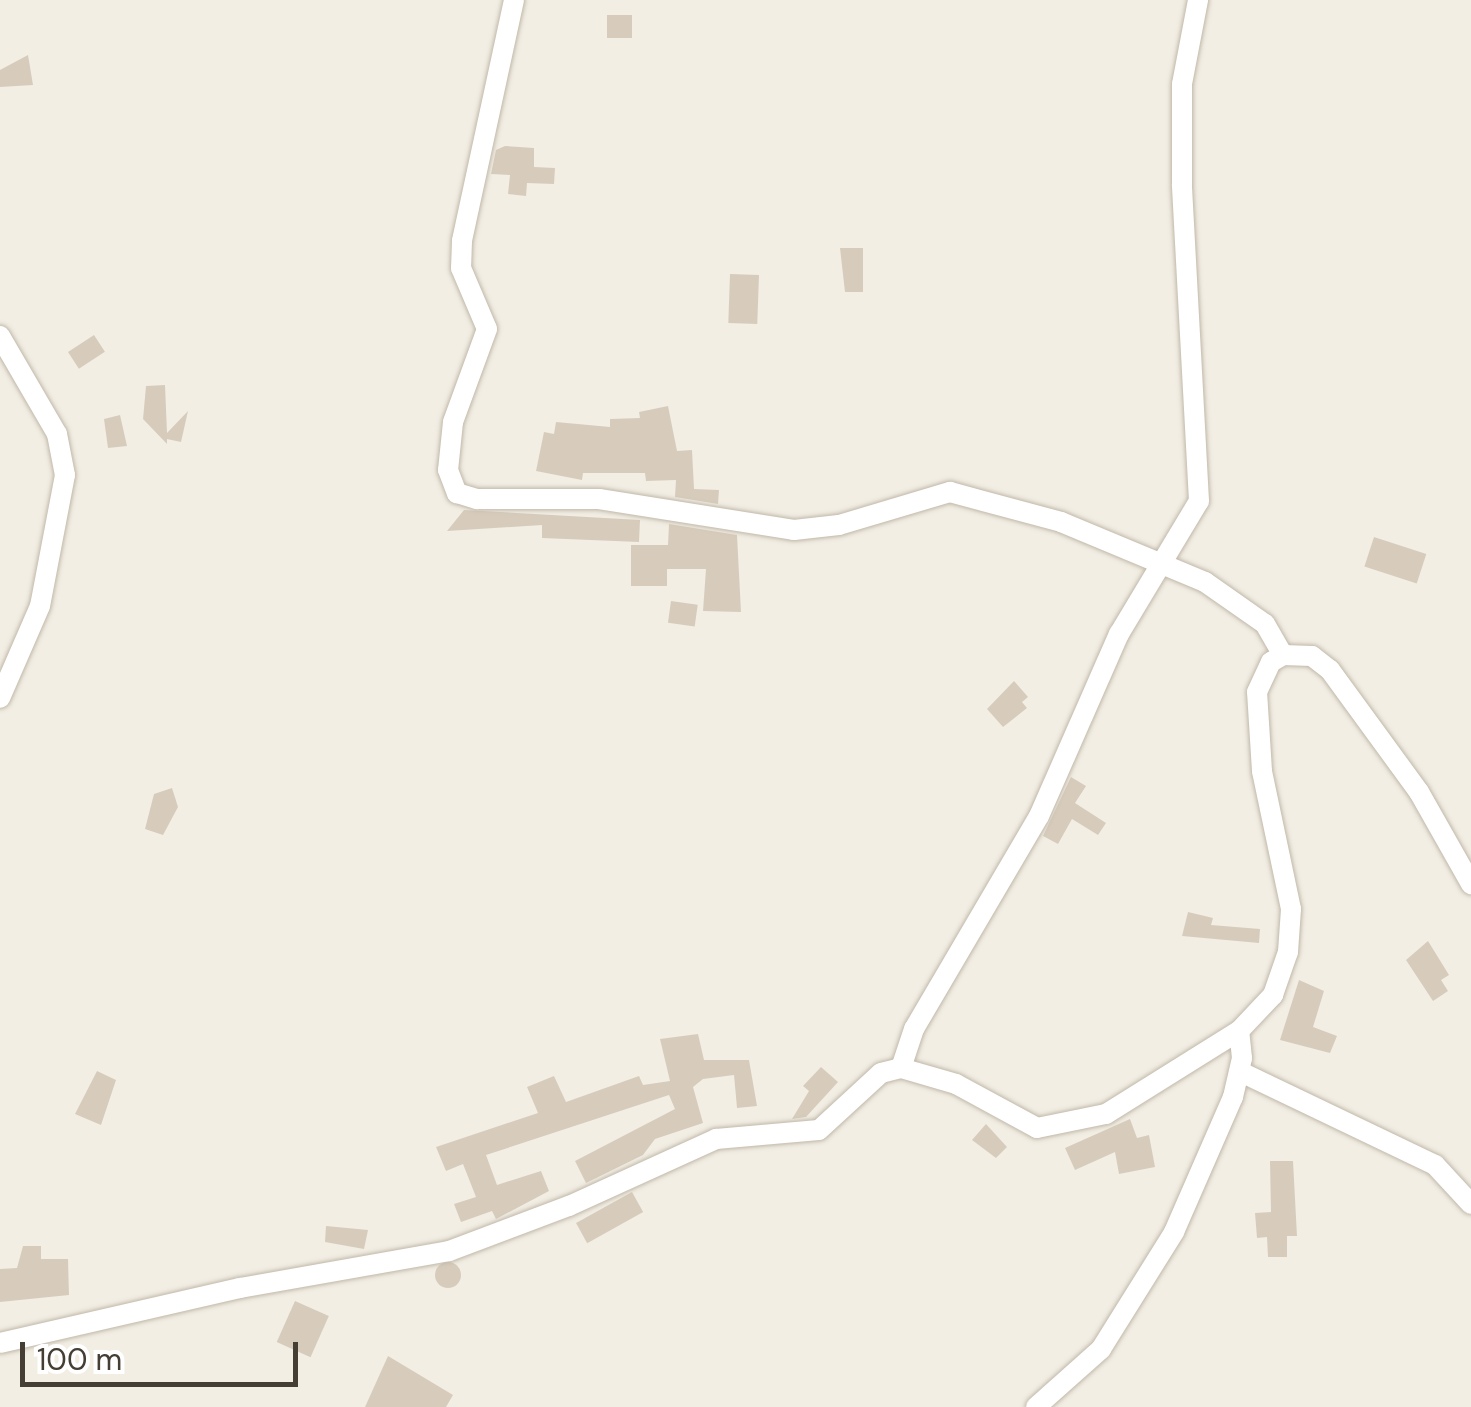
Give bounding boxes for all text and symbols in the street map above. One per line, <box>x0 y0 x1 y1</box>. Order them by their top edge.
scale bar <box>25 1322 302 1384</box>
text: 100 m <box>37 1340 122 1379</box>

